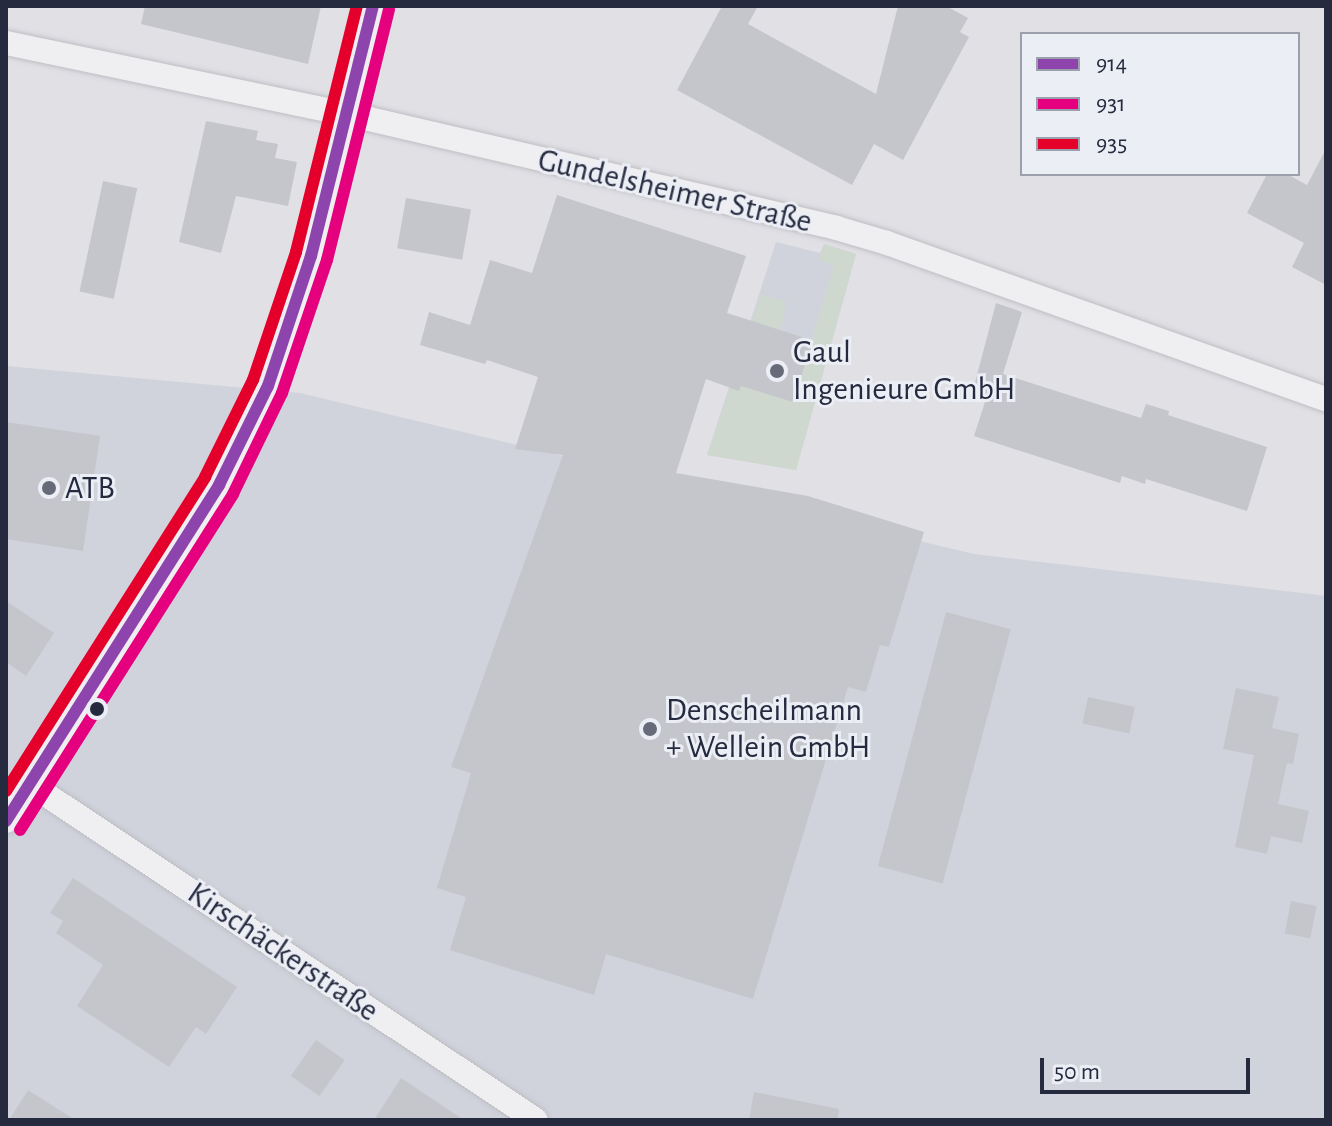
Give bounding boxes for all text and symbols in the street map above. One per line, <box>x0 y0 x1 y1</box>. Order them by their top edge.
legend <box>1020 32 1300 176</box>
text: 914 <box>1096 52 1127 76</box>
text: 931 <box>1096 92 1125 116</box>
text: 935 <box>1096 132 1127 156</box>
street label: Gundelsheimer Straße <box>534 141 816 241</box>
place label: Gaul Ingenieure GmbH <box>793 334 1015 409</box>
marker: Gaul Ingenieure GmbH <box>768 362 786 380</box>
place label: ATB <box>65 469 115 507</box>
marker: ATB <box>40 479 58 497</box>
place label: Denscheilmann + Wellein GmbH <box>666 692 871 767</box>
unlabelled marker <box>89 701 105 717</box>
marker: Denscheilmann + Wellein GmbH <box>641 720 659 738</box>
street label: Kirschäckerstraße <box>180 874 386 1030</box>
scale bar <box>1044 1042 1254 1092</box>
text: 50 m <box>1054 1060 1100 1084</box>

